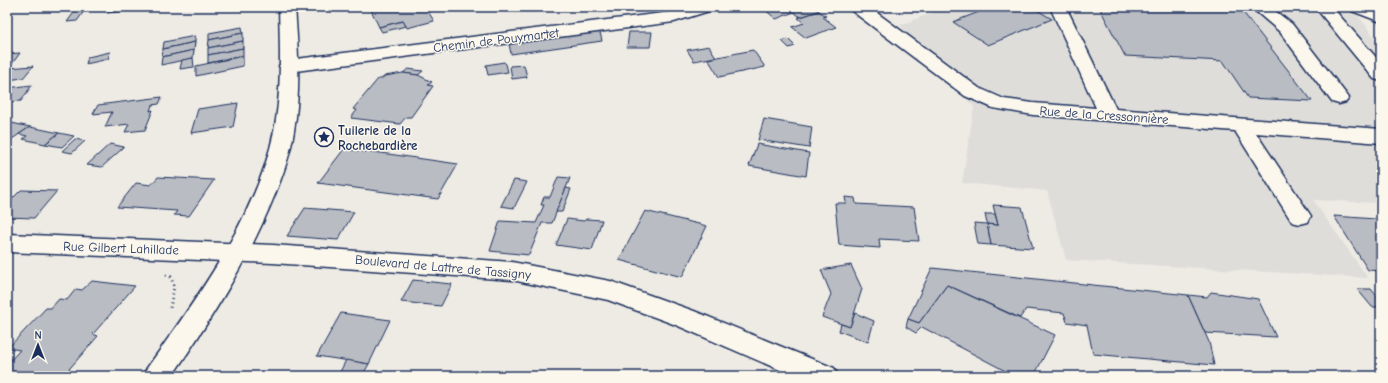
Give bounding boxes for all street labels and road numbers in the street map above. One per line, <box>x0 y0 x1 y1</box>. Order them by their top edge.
street label: Chemin de Pouymartet <box>432 25 561 55</box>
street label: Rue de la Cressonnière <box>1039 103 1169 127</box>
street label: Rue Gilbert Lahillade <box>63 238 180 258</box>
street label: Boulevard de Lattre de Tassigny <box>354 252 532 282</box>

